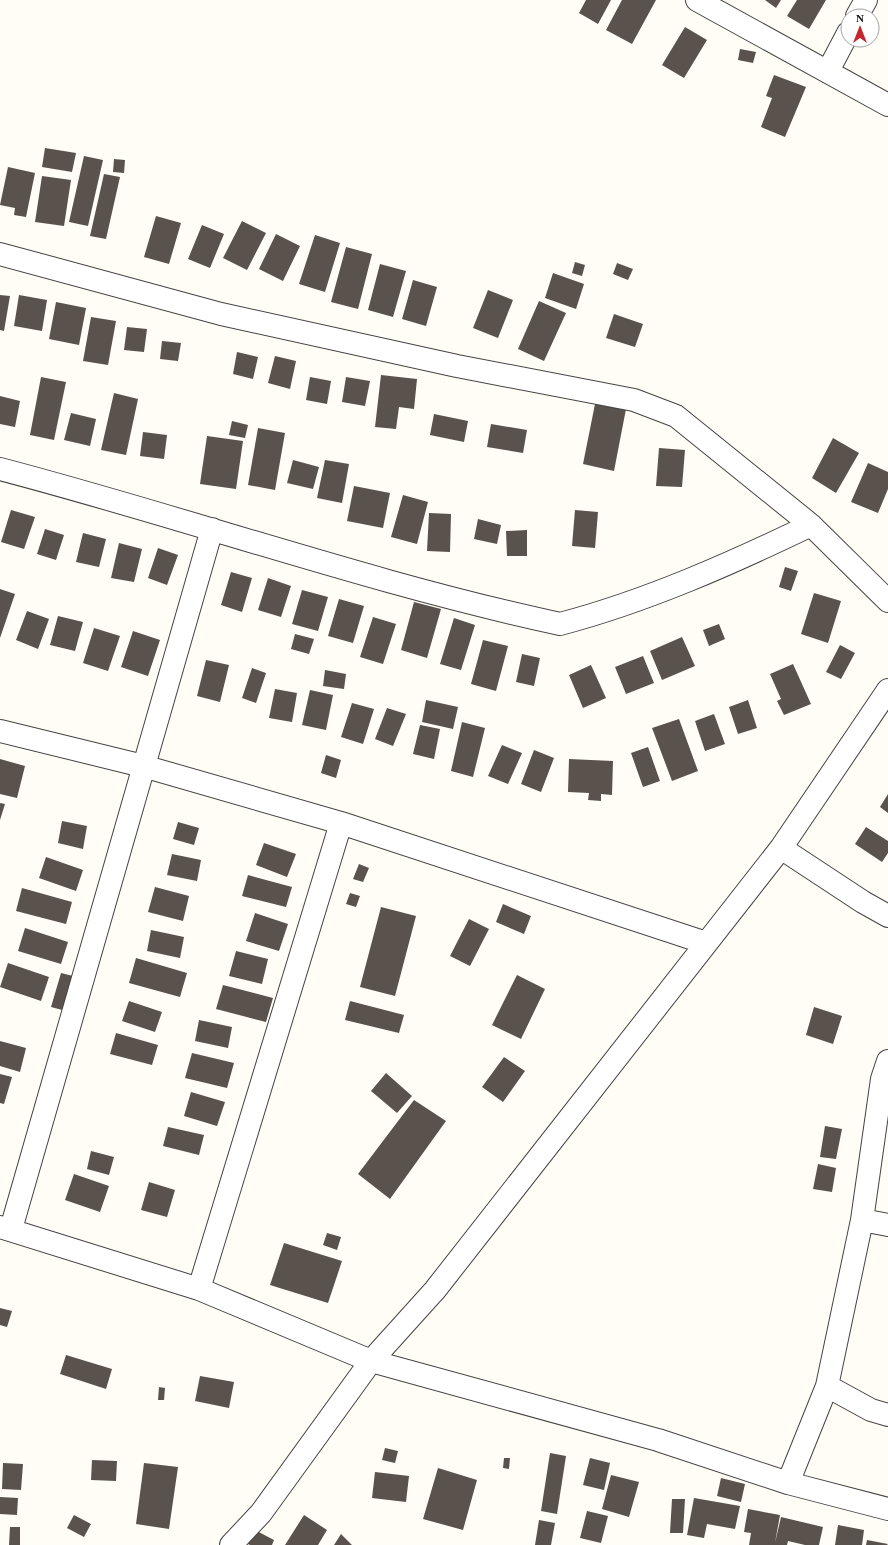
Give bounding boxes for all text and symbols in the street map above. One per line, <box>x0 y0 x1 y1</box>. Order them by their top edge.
north arrow <box>840 8 880 48</box>
text: N <box>856 12 864 24</box>

